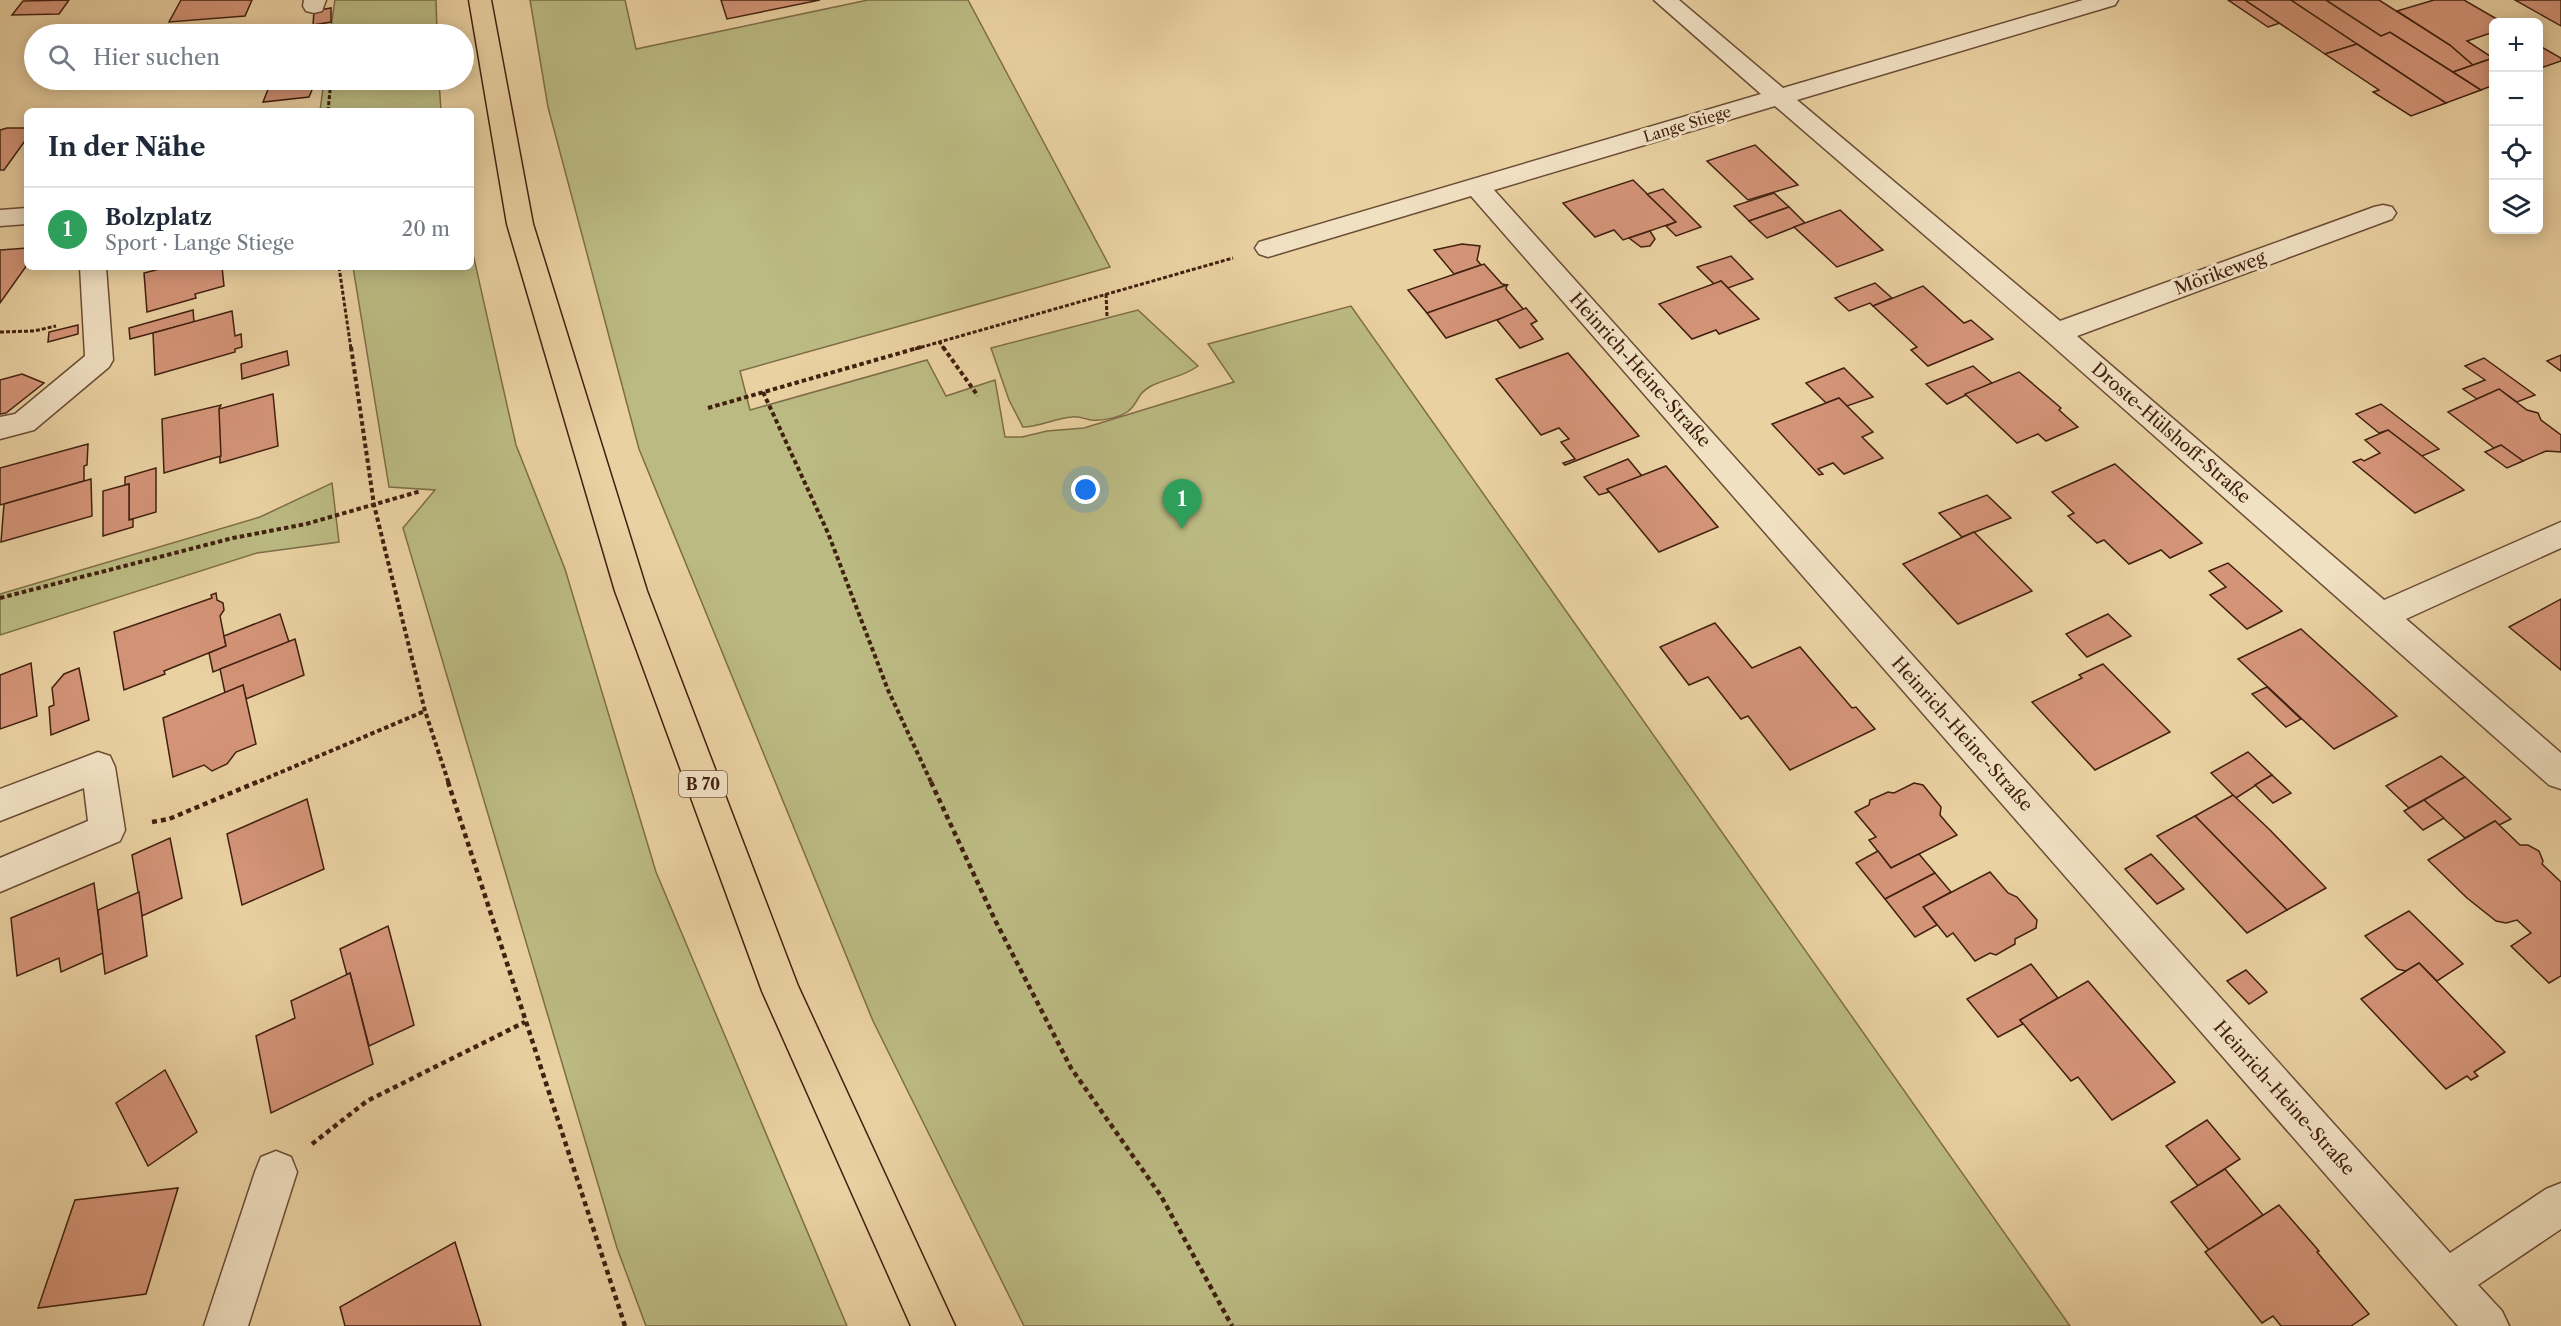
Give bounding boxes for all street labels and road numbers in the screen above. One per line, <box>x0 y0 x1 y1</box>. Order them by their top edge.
street label: Lange Stiege <box>1641 102 1733 146</box>
street label: Mörikeweg <box>2171 246 2269 300</box>
street label: Heinrich-Heine-Straße <box>1565 288 1715 452</box>
street label: Droste-Hülshoff-Straße <box>2087 358 2255 508</box>
street label: Heinrich-Heine-Straße <box>1887 652 2037 816</box>
road number: B 70 <box>679 771 727 797</box>
street label: Heinrich-Heine-Straße <box>2209 1016 2359 1180</box>

